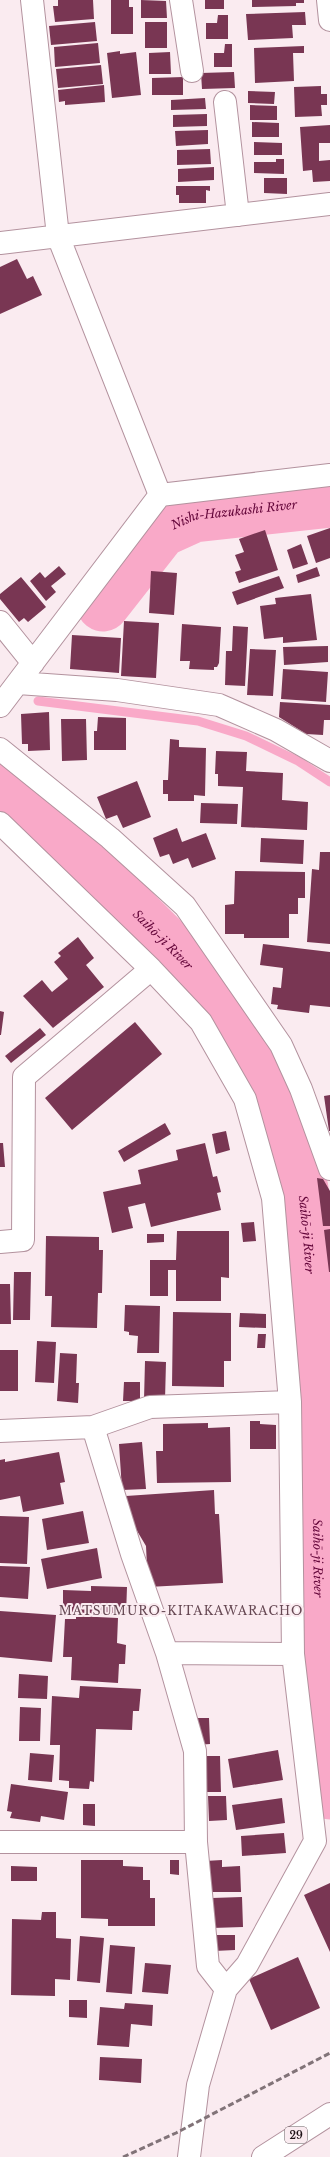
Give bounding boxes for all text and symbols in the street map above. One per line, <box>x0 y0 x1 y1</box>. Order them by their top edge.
water label: Nishi-Hazukashi River <box>168 497 298 533</box>
water label: Saihō-ji River <box>130 907 196 973</box>
water label: Saihō-ji River <box>296 1194 317 1274</box>
water label: Saihō-ji River <box>310 1519 326 1598</box>
district label: MATSUMURO-KITAKAWARACHO <box>59 1603 303 1618</box>
road number: 29 <box>285 2127 307 2143</box>

